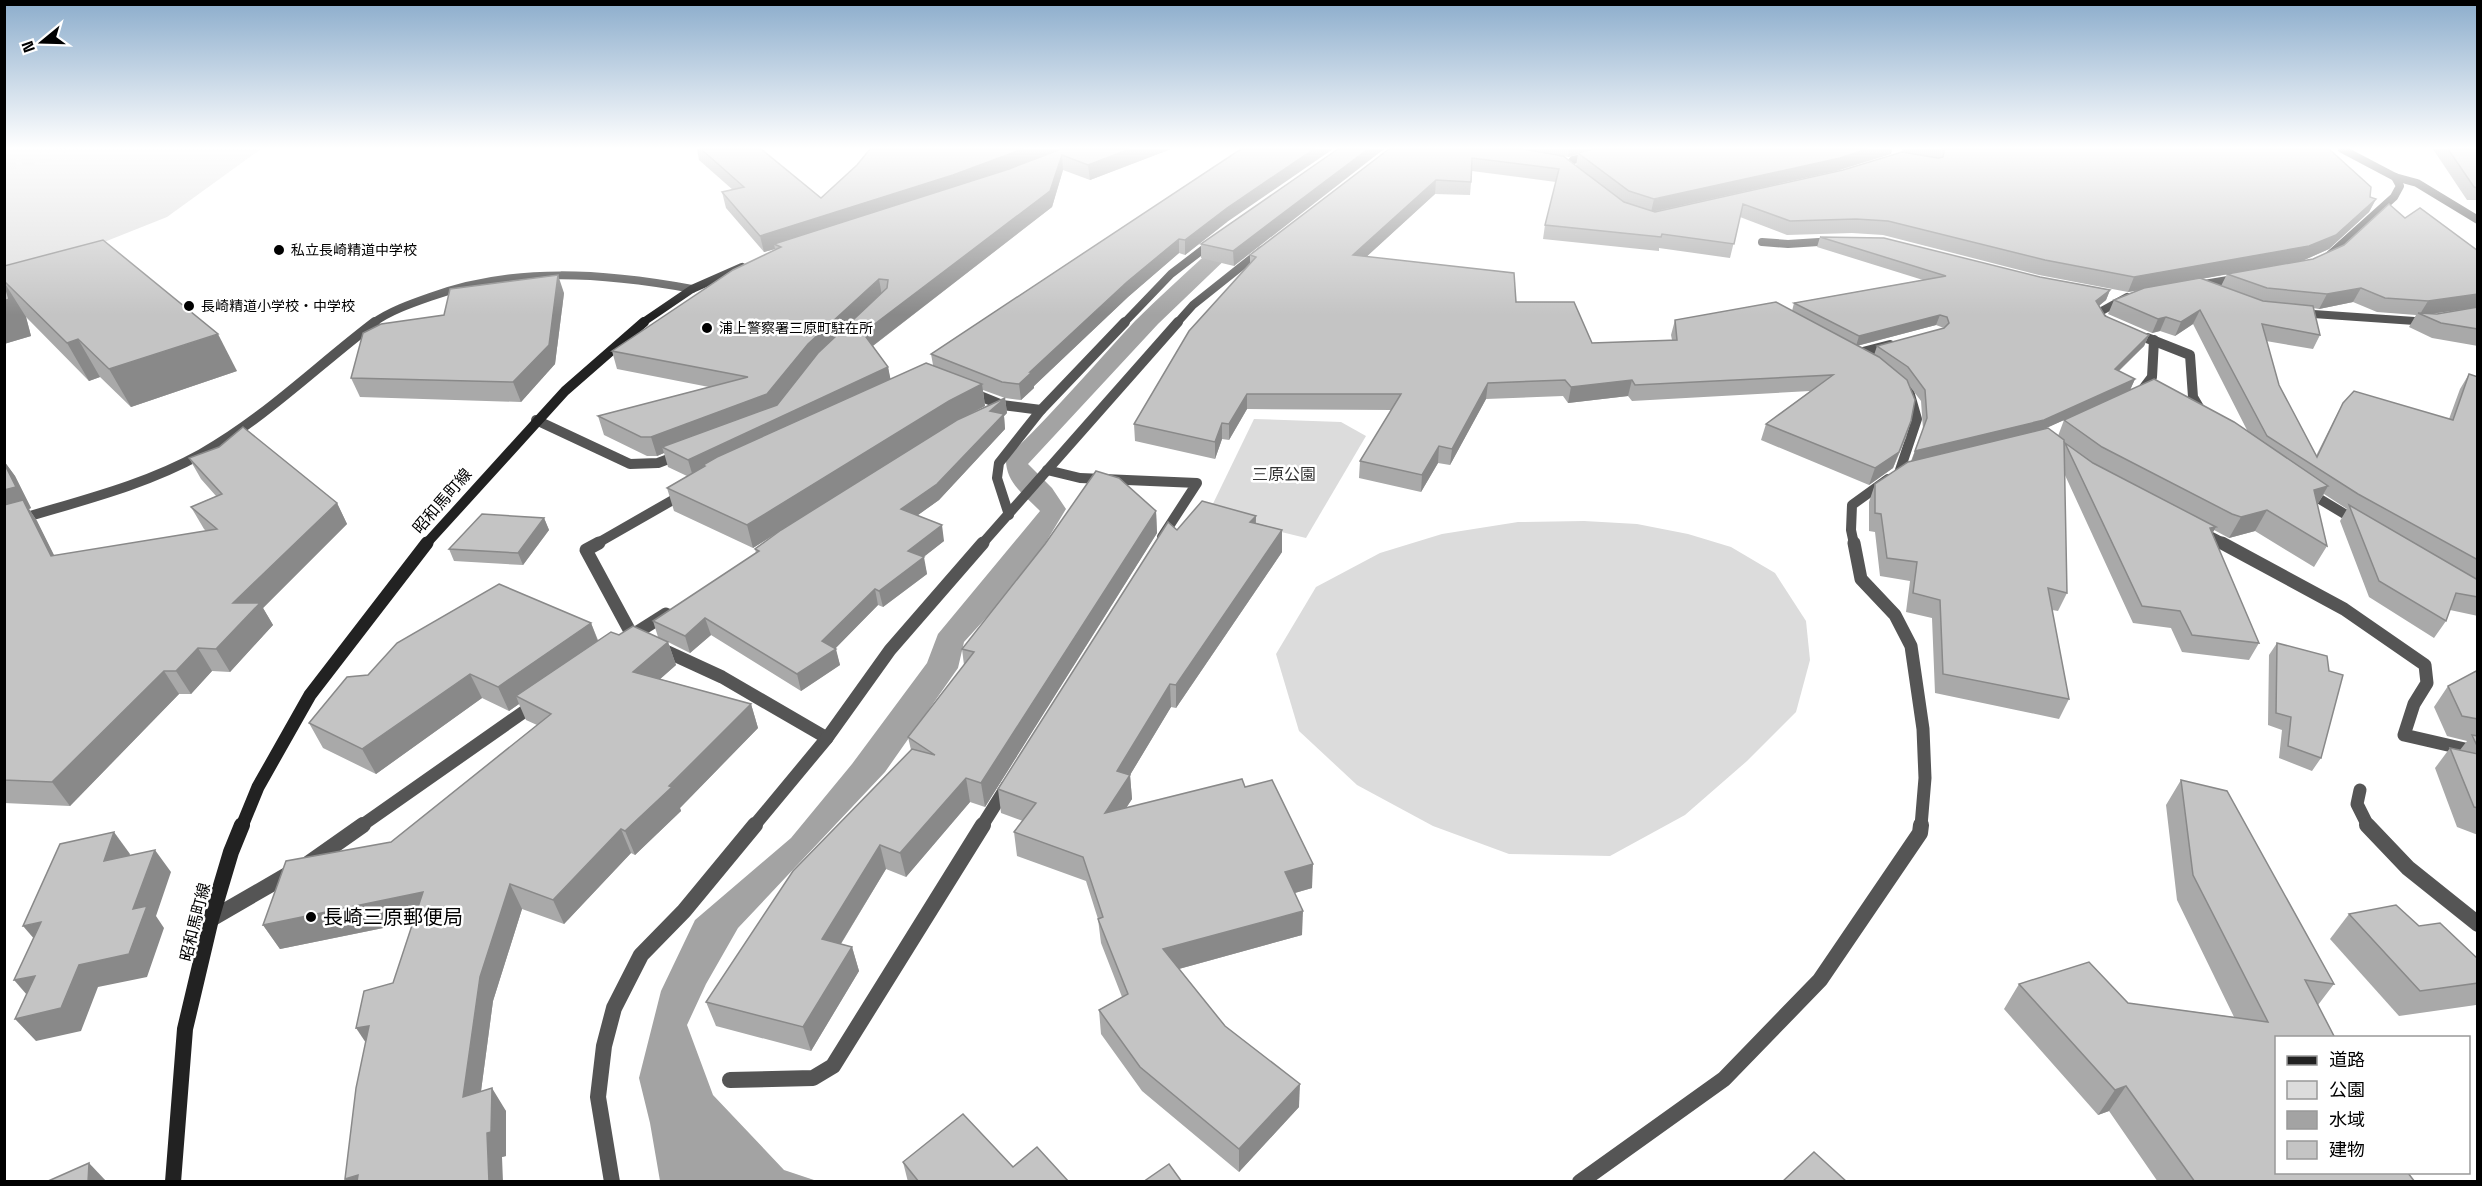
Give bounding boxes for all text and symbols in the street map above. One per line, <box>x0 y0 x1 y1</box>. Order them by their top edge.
north arrow <box>12 12 72 72</box>
text: N <box>17 38 40 55</box>
place label: 私立長崎精道中学校 <box>291 241 417 259</box>
marker: 私立長崎精道中学校 <box>272 243 286 257</box>
place label: 長崎精道小学校・中学校 <box>201 297 355 315</box>
marker: 長崎精道小学校・中学校 <box>182 299 196 313</box>
place label: 浦上警察署三原町駐在所 <box>719 319 873 337</box>
marker: 浦上警察署三原町駐在所 <box>700 321 714 335</box>
street label: 昭和馬町線 <box>408 464 476 538</box>
park label: 三原公園 <box>1252 464 1316 485</box>
street label: 昭和馬町線 <box>175 881 215 963</box>
place label: 長崎三原郵便局 <box>323 904 463 930</box>
marker: 長崎三原郵便局 <box>304 910 318 924</box>
legend <box>2275 1036 2470 1174</box>
text: 道路 <box>2329 1048 2365 1071</box>
text: 公園 <box>2329 1078 2365 1101</box>
text: 水域 <box>2329 1108 2365 1131</box>
text: 建物 <box>2329 1138 2365 1161</box>

